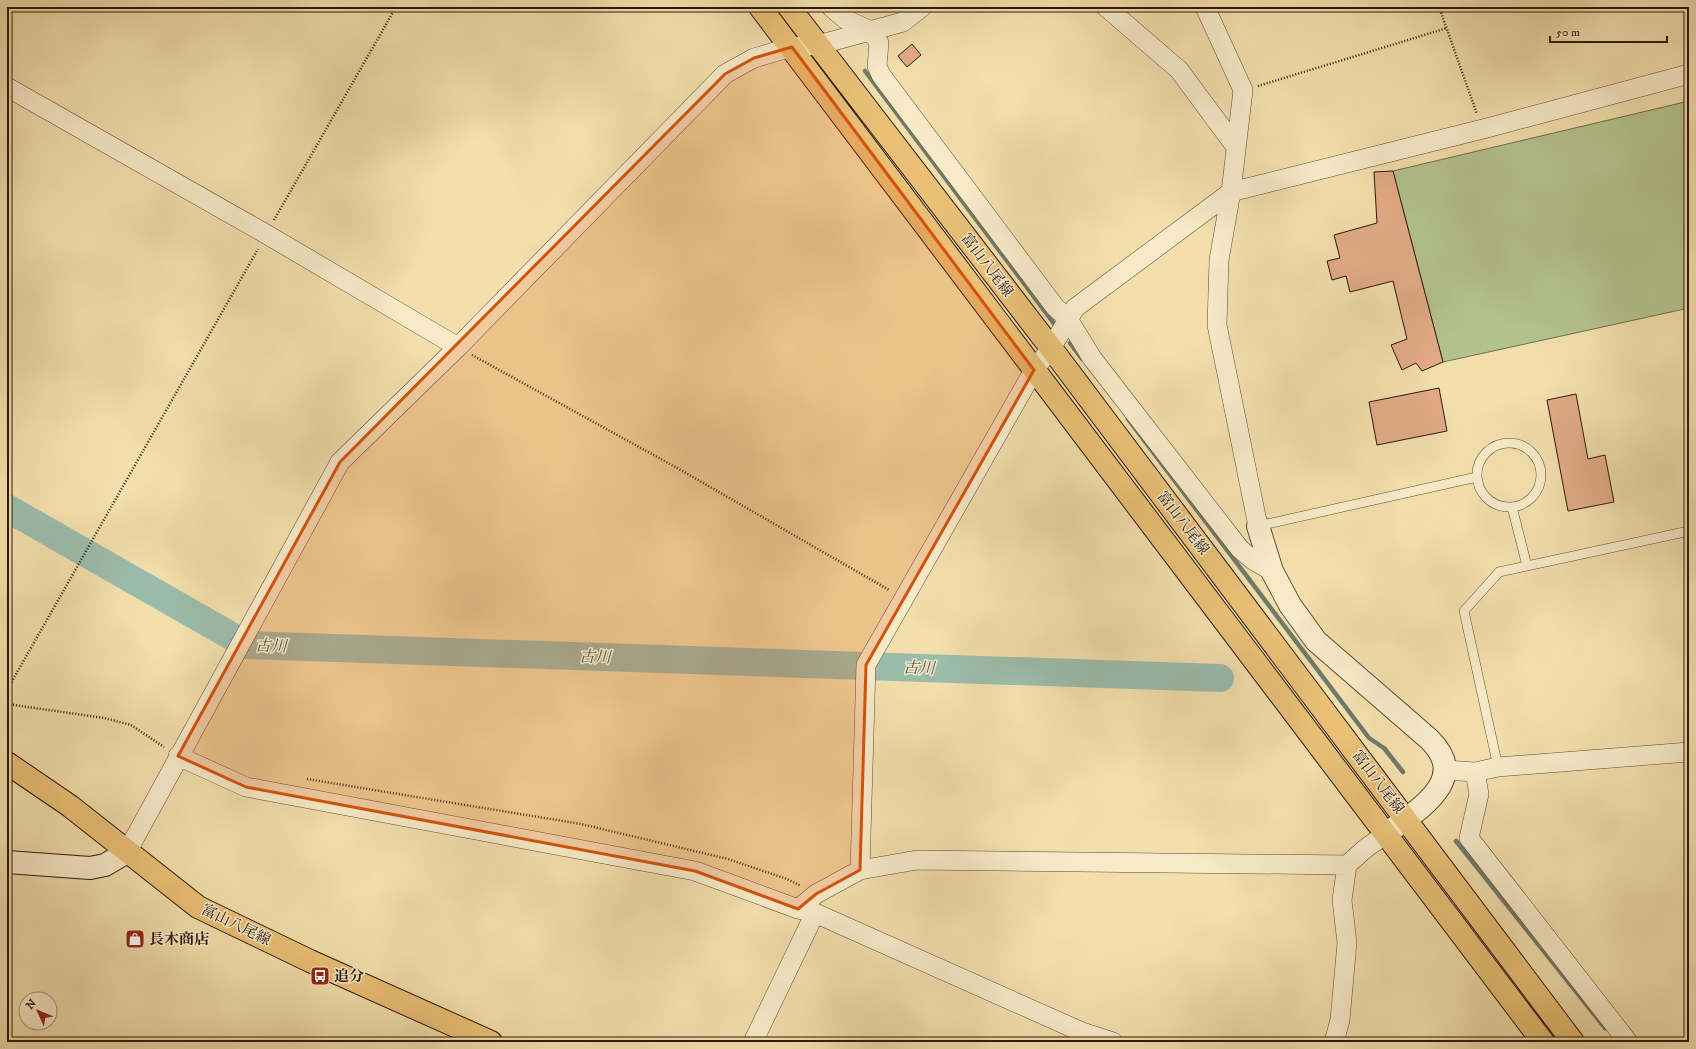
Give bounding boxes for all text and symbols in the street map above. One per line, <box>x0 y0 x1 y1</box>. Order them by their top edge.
scale bar <box>1550 18 1667 44</box>
text: 50 m <box>1556 25 1580 40</box>
street label: 富山八尾線 <box>957 229 1017 301</box>
street label: 富山八尾線 <box>1153 487 1213 559</box>
water label: 古川 <box>255 635 289 657</box>
water label: 古川 <box>579 646 613 668</box>
water label: 古川 <box>903 657 937 679</box>
street label: 富山八尾線 <box>1348 746 1408 818</box>
street label: 富山八尾線 <box>198 900 274 950</box>
shop icon: 長木商店 <box>124 928 146 950</box>
place label: 長木商店 <box>149 930 209 949</box>
bus stop icon: 追分 <box>309 965 331 987</box>
place label: 追分 <box>334 967 364 986</box>
north arrow <box>18 991 58 1031</box>
text: N <box>23 997 40 1013</box>

